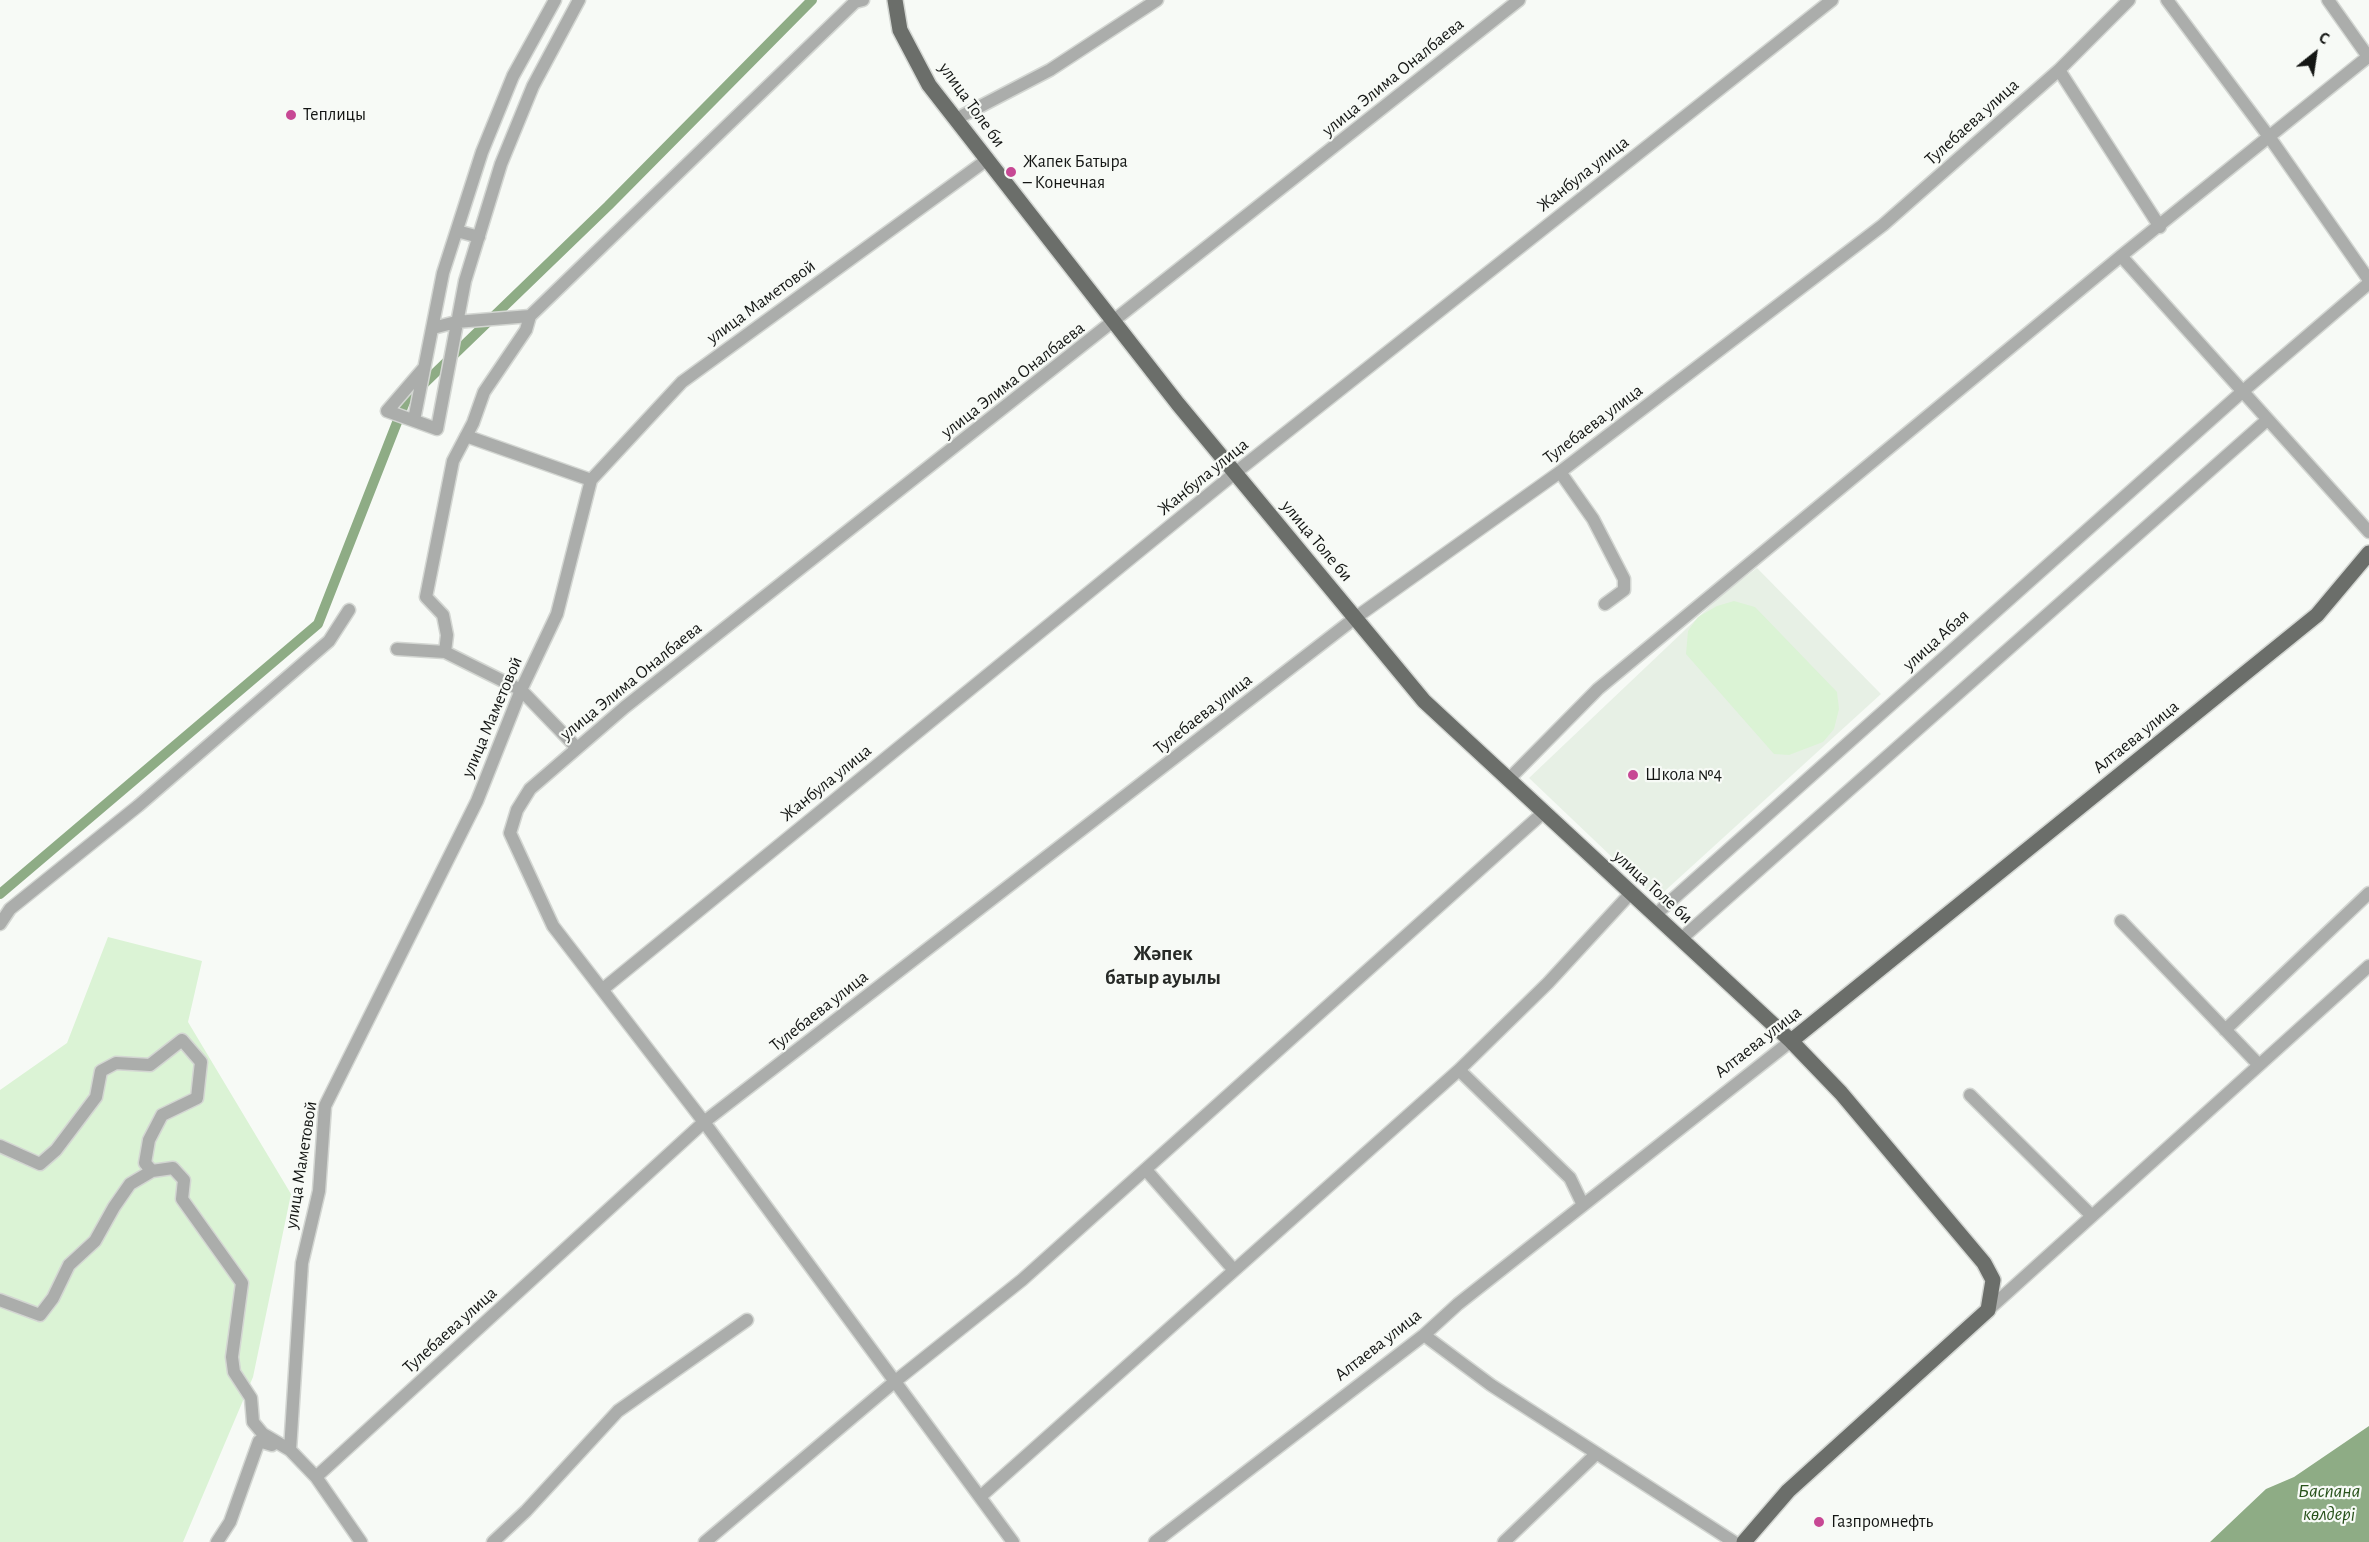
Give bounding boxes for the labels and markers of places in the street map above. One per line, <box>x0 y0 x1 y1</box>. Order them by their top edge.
place label: Теплицы <box>303 104 366 126</box>
marker: Теплицы <box>284 108 298 122</box>
place label: Жапек Батыра – Конечная <box>1023 151 1128 194</box>
marker: Жапек Батыра – Конечная <box>1004 165 1018 179</box>
place label: Школа №4 <box>1645 764 1722 786</box>
marker: Школа №4 <box>1626 768 1640 782</box>
place label: Газпромнефть <box>1831 1511 1933 1533</box>
marker: Газпромнефть <box>1812 1515 1826 1529</box>

